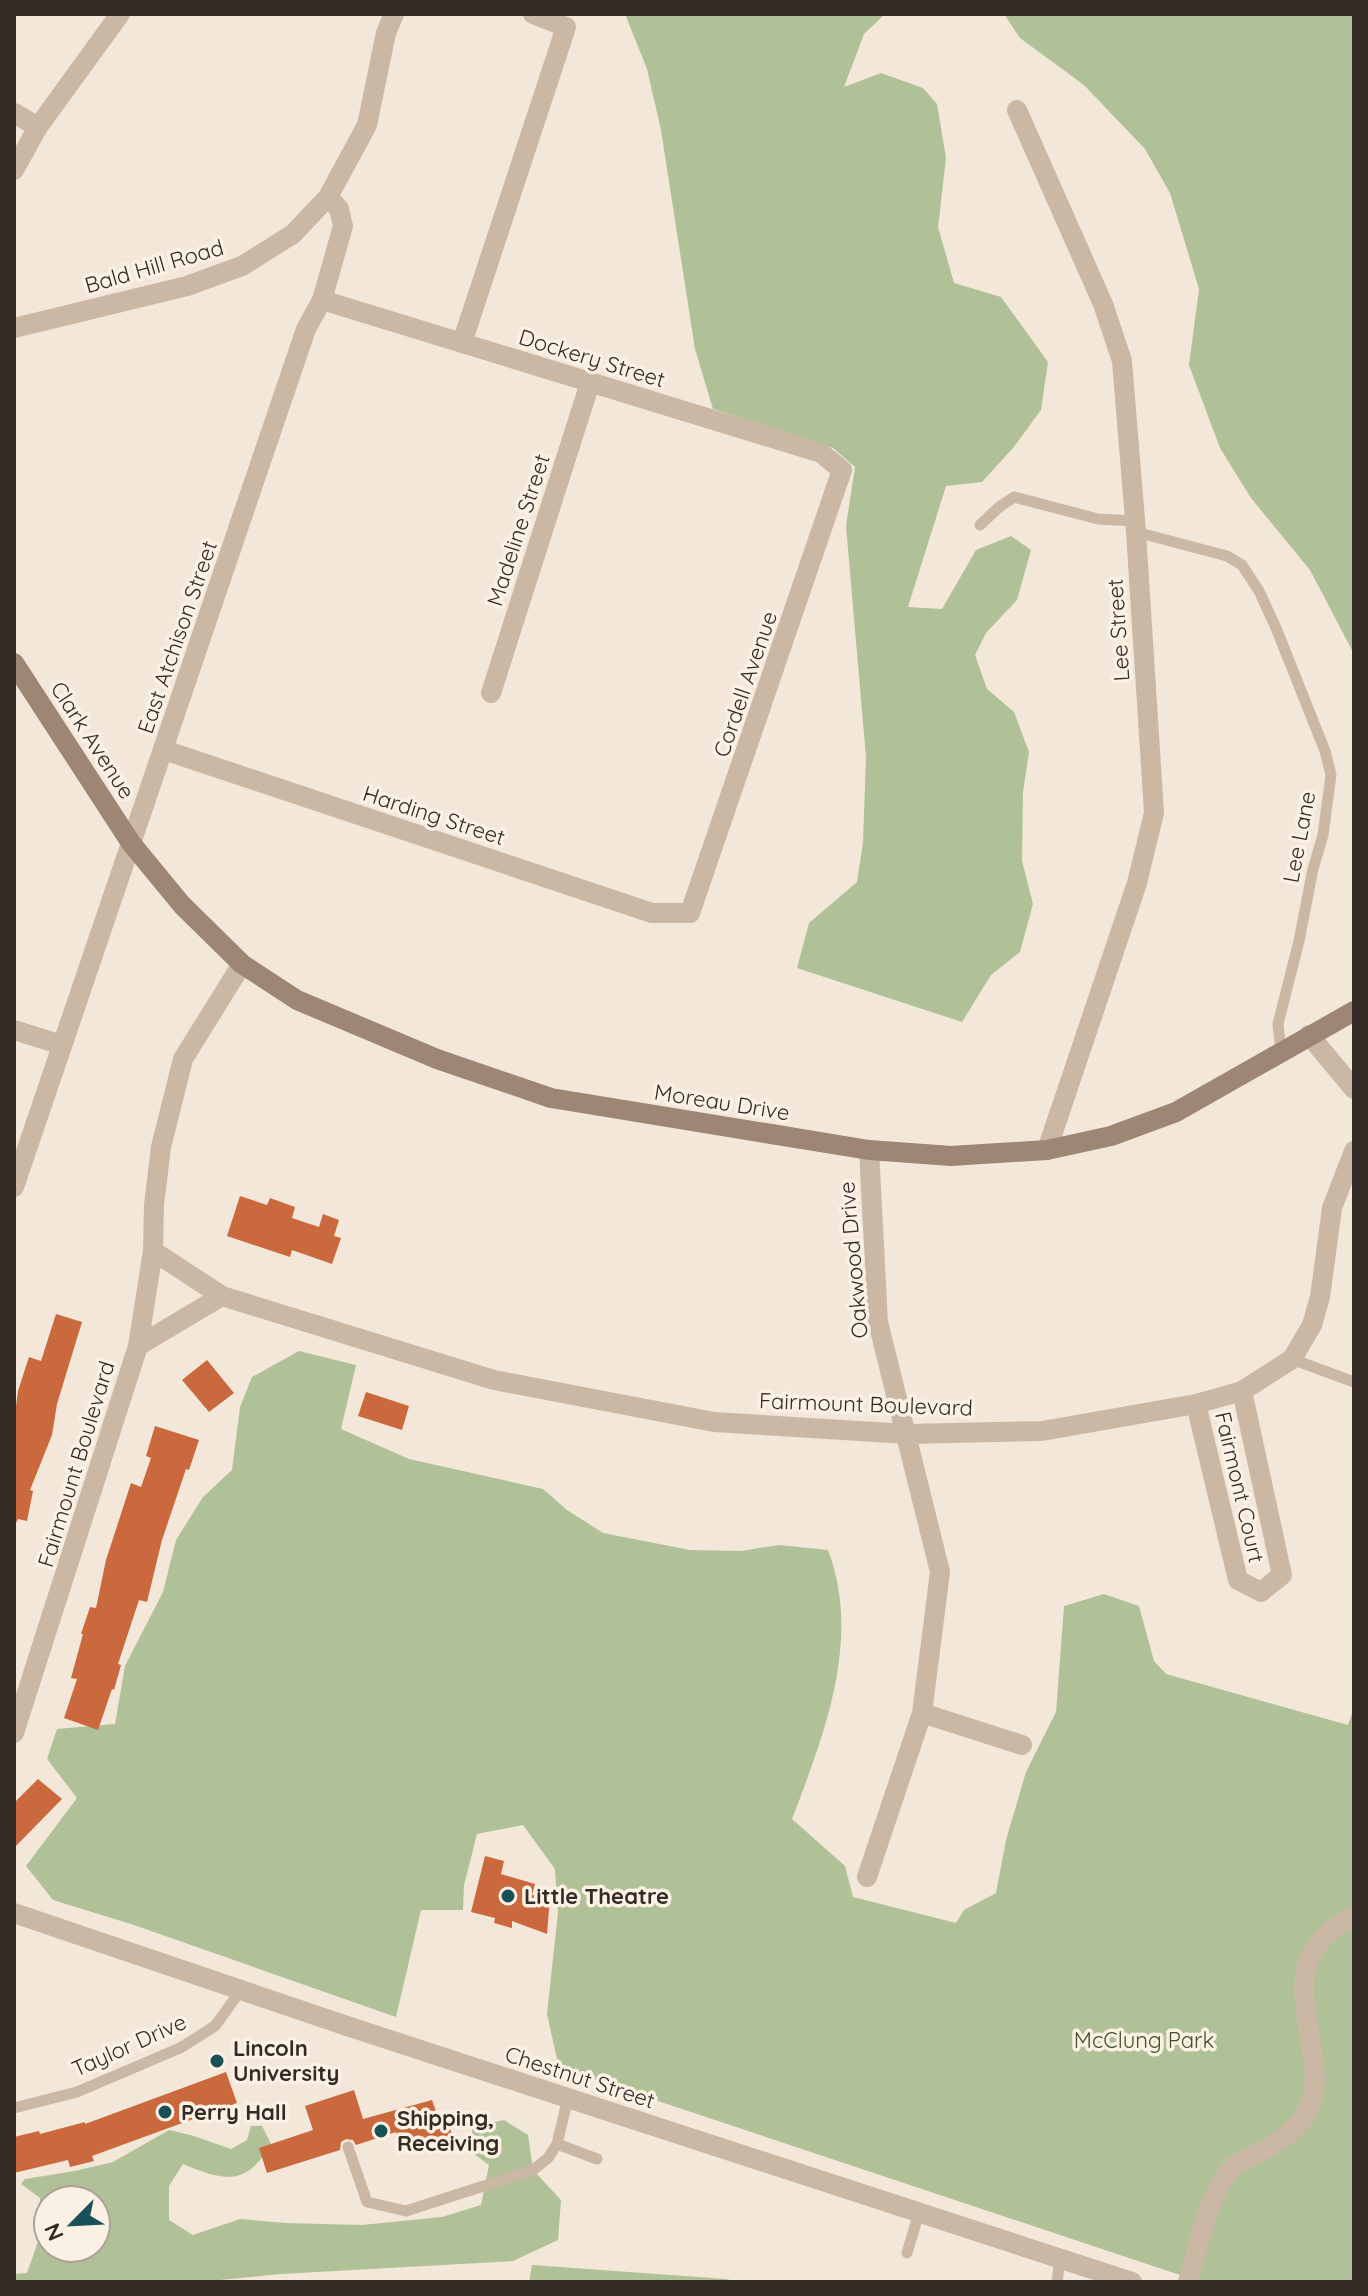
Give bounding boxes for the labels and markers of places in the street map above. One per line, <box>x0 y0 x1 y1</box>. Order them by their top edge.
place label: Little Theatre <box>524 1882 669 1910</box>
marker: Little Theatre <box>499 1887 517 1905</box>
place label: Lincoln University <box>233 2034 339 2087</box>
marker: Lincoln University <box>208 2052 226 2070</box>
place label: Perry Hall <box>181 2098 287 2126</box>
marker: Perry Hall <box>156 2103 174 2121</box>
place label: Shipping, Receiving <box>397 2104 499 2157</box>
marker: Shipping, Receiving <box>372 2122 390 2140</box>

